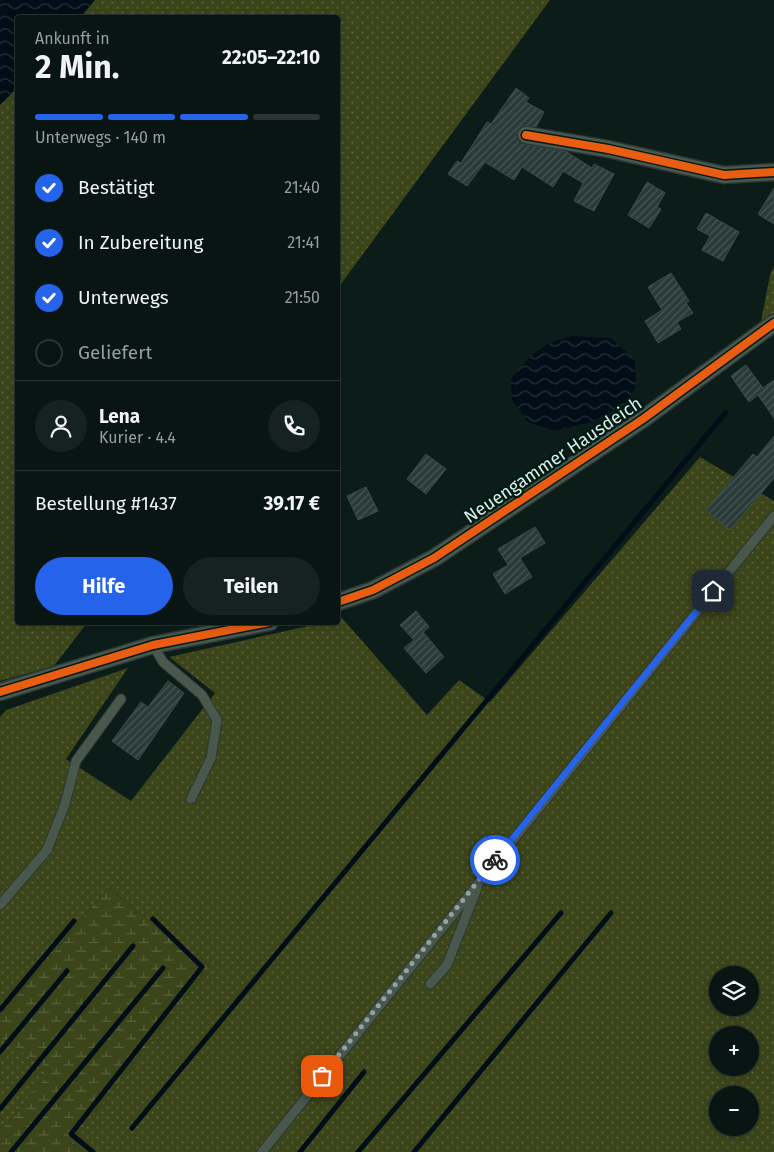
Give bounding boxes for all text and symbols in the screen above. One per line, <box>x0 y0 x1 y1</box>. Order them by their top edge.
text: Ankunft in <box>35 29 110 48</box>
text: 22:05–22:10 <box>222 46 320 69</box>
text: 2 Min. <box>35 48 119 86</box>
text: Unterwegs · 140 m <box>35 128 166 147</box>
icon: check <box>35 174 63 202</box>
text: Bestätigt <box>78 176 155 199</box>
text: 21:40 <box>284 178 320 197</box>
icon: check <box>35 229 63 257</box>
text: In Zubereitung <box>78 231 203 254</box>
text: 21:41 <box>287 233 320 252</box>
icon: check <box>35 284 63 312</box>
text: Unterwegs <box>78 286 169 309</box>
text: 21:50 <box>285 288 320 307</box>
text: Geliefert <box>78 341 152 364</box>
street label: Neuengammer Hausdeich <box>460 392 646 528</box>
button: person <box>35 400 87 452</box>
button: phone <box>268 400 320 452</box>
text: Lena <box>99 405 140 428</box>
text: Kurier · 4.4 <box>99 428 176 447</box>
text: Bestellung #1437 <box>35 492 177 515</box>
text: 39.17 € <box>264 492 320 515</box>
button: Hilfe <box>35 557 173 615</box>
button: Teilen <box>183 557 320 615</box>
pin <box>692 570 734 612</box>
icon: home <box>699 577 727 605</box>
courier <box>470 835 520 885</box>
icon: bike <box>481 846 509 874</box>
map controls <box>709 966 759 1136</box>
button: layers <box>709 966 759 1016</box>
button: + <box>709 1026 759 1076</box>
pin <box>301 1055 343 1097</box>
icon: bag <box>308 1062 336 1090</box>
button: − <box>709 1086 759 1136</box>

